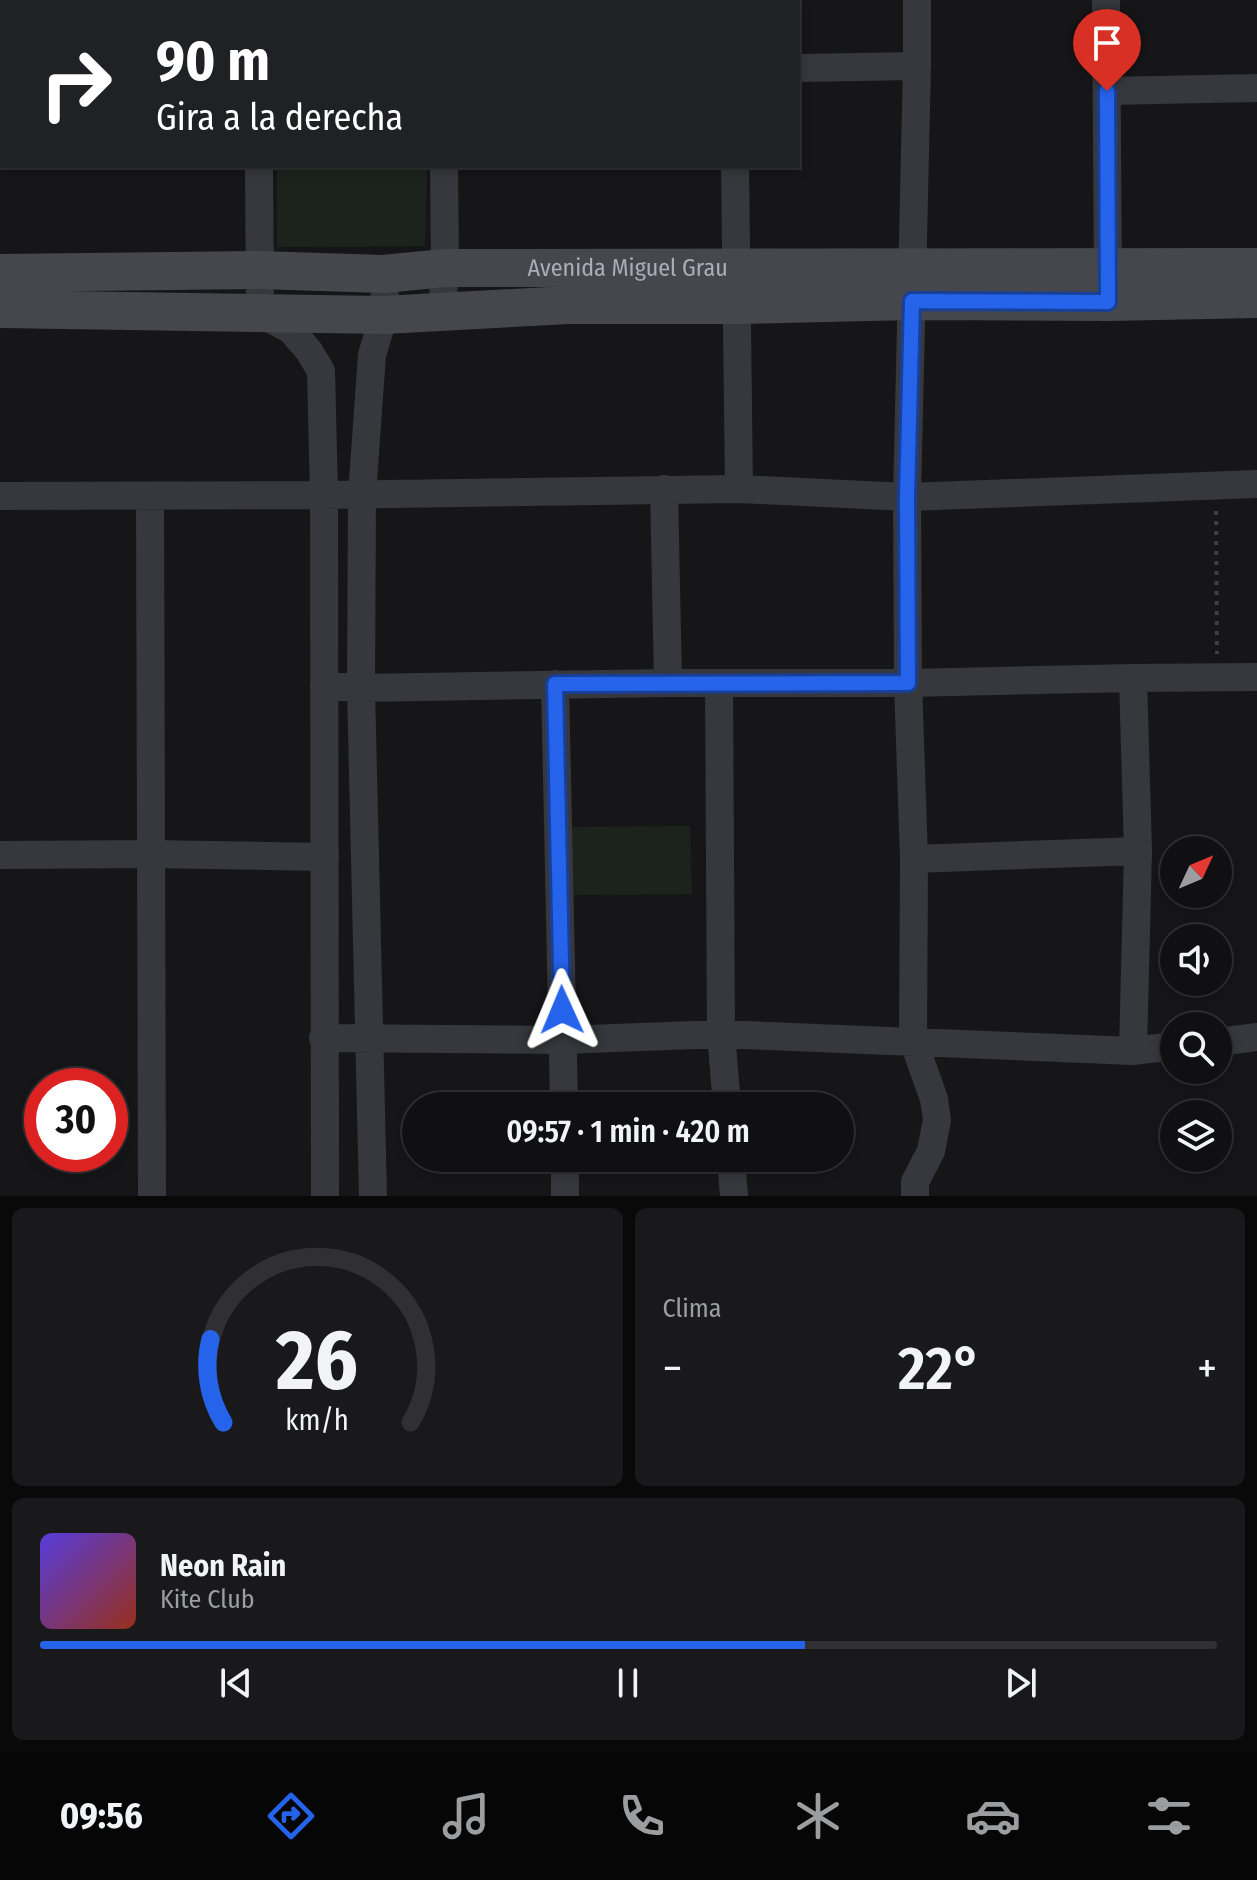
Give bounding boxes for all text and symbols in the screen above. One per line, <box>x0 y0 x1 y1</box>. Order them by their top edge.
pin <box>1073 9 1141 91</box>
icon: arrive <box>1085 21 1129 65</box>
text: 90 m <box>156 28 270 95</box>
icon: right <box>24 32 128 136</box>
text: Gira a la derecha <box>156 96 403 140</box>
street label: Avenida Miguel Grau <box>527 254 728 282</box>
north arrow <box>1160 836 1232 908</box>
map controls <box>1160 836 1232 1172</box>
button: sound <box>1160 924 1232 996</box>
position arrow <box>520 968 604 1052</box>
button: search <box>1160 1012 1232 1084</box>
speed limit sign: 30 <box>24 1068 128 1172</box>
button: layers <box>1160 1100 1232 1172</box>
text: 09:57 · 1 min · 420 m <box>506 1114 750 1150</box>
text: Clima <box>663 1293 722 1324</box>
text: 26 <box>275 1311 358 1411</box>
text: 22° <box>898 1333 981 1405</box>
text: − <box>663 1342 682 1395</box>
text: + <box>1197 1342 1217 1395</box>
text: km/h <box>285 1403 349 1438</box>
text: Neon Rain <box>160 1548 286 1584</box>
text: Kite Club <box>160 1584 255 1615</box>
icon: previous <box>214 1661 258 1705</box>
icon: pause <box>606 1661 650 1705</box>
icon: next <box>999 1661 1043 1705</box>
icon: directions <box>263 1788 319 1844</box>
icon: music <box>438 1788 494 1844</box>
icon: phone <box>614 1788 670 1844</box>
icon: climate <box>790 1788 846 1844</box>
icon: car <box>965 1788 1021 1844</box>
icon: filters <box>1141 1788 1197 1844</box>
text: 09:56 <box>60 1794 143 1838</box>

